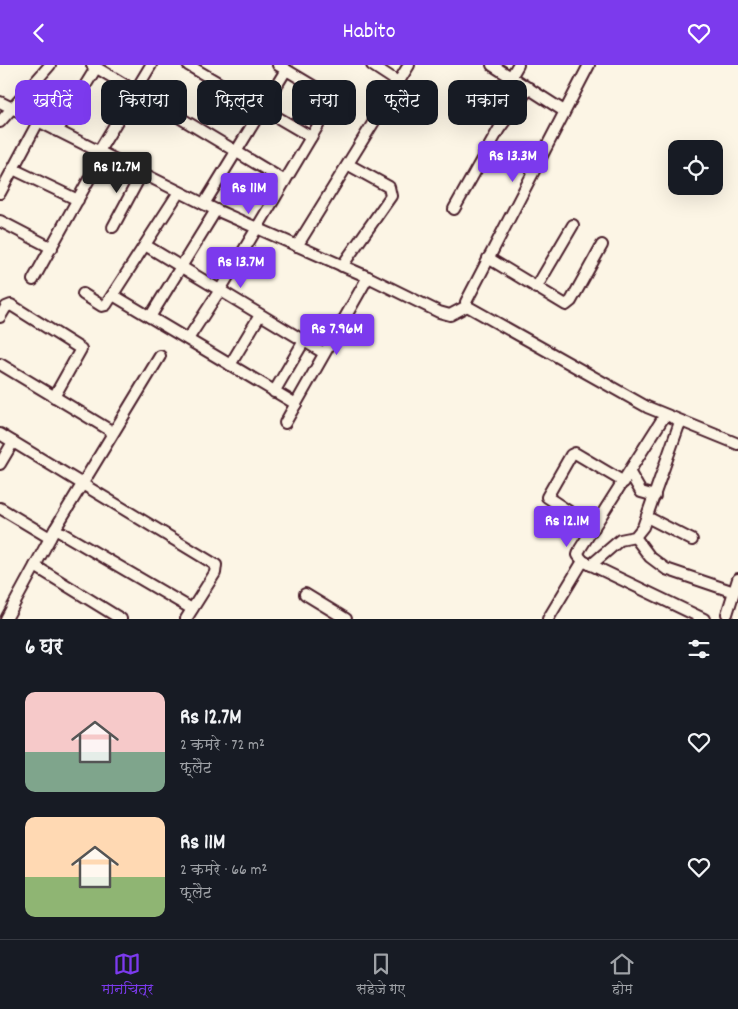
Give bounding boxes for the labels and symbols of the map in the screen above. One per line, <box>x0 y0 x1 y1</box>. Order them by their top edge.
pin: Rs 13.3M <box>461 141 565 183</box>
pin: Rs 12.7M <box>65 151 169 194</box>
pin: Rs 11M <box>208 173 290 215</box>
pin: Rs 13.7M <box>189 247 293 289</box>
pin: Rs 7.96M <box>285 313 389 356</box>
pin: Rs 12.1M <box>515 505 619 548</box>

